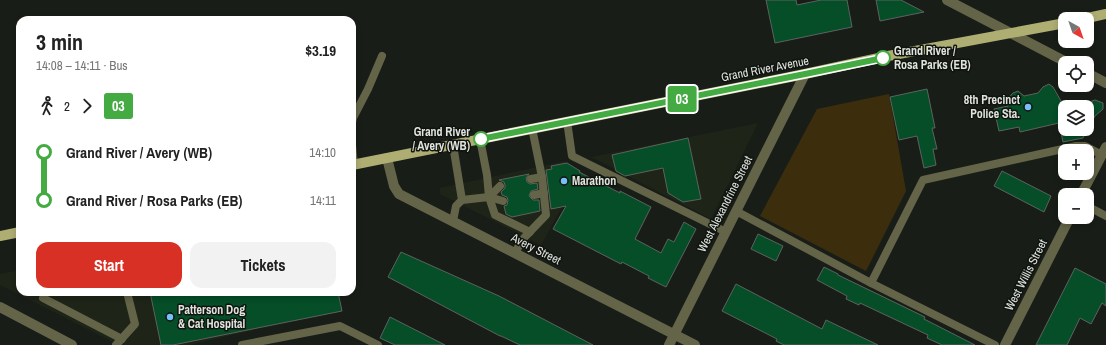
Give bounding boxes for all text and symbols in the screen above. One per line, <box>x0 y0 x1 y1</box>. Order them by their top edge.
north arrow <box>1058 12 1094 48</box>
map controls <box>1058 12 1094 224</box>
text: 3 min <box>36 27 83 57</box>
text: $3.19 <box>305 40 336 61</box>
place label: Grand River / Rosa Parks (EB) <box>894 43 971 73</box>
marker: Grand River / Rosa Parks (EB) <box>875 50 891 66</box>
street label: Grand River Avenue <box>720 53 810 85</box>
button: locate <box>1058 56 1094 92</box>
text: 14:08 – 14:11 · Bus <box>36 57 128 74</box>
line badge: 03 <box>664 86 700 112</box>
text: 03 <box>676 90 688 108</box>
place label: 8th Precinct Police Sta. <box>964 92 1021 122</box>
icon: walk <box>36 95 58 117</box>
icon: forward <box>76 95 98 117</box>
text: 03 <box>112 97 125 115</box>
text: 2 <box>64 98 70 115</box>
button: layers <box>1058 100 1094 136</box>
marker: 8th Precinct Police Sta. <box>1023 102 1033 112</box>
place label: Grand River / Avery (WB) <box>412 124 470 154</box>
marker: Grand River / Avery (WB) <box>473 131 489 147</box>
text: Grand River / Avery (WB) <box>66 142 212 163</box>
text: 14:10 <box>309 144 336 161</box>
button: + <box>1058 144 1094 180</box>
street label: West Alexandrine Street <box>694 153 756 255</box>
place label: Marathon <box>572 173 616 189</box>
marker: Marathon <box>559 176 569 186</box>
button: − <box>1058 188 1094 224</box>
text: Grand River / Rosa Parks (EB) <box>66 190 242 211</box>
text: 14:11 <box>310 192 336 209</box>
street label: Avery Street <box>507 229 564 268</box>
street label: West Willis Street <box>1001 236 1051 313</box>
button: Start <box>36 242 182 288</box>
button: Tickets <box>190 242 336 288</box>
place label: Patterson Dog & Cat Hospital <box>178 302 246 332</box>
marker: Patterson Dog & Cat Hospital <box>165 312 175 322</box>

